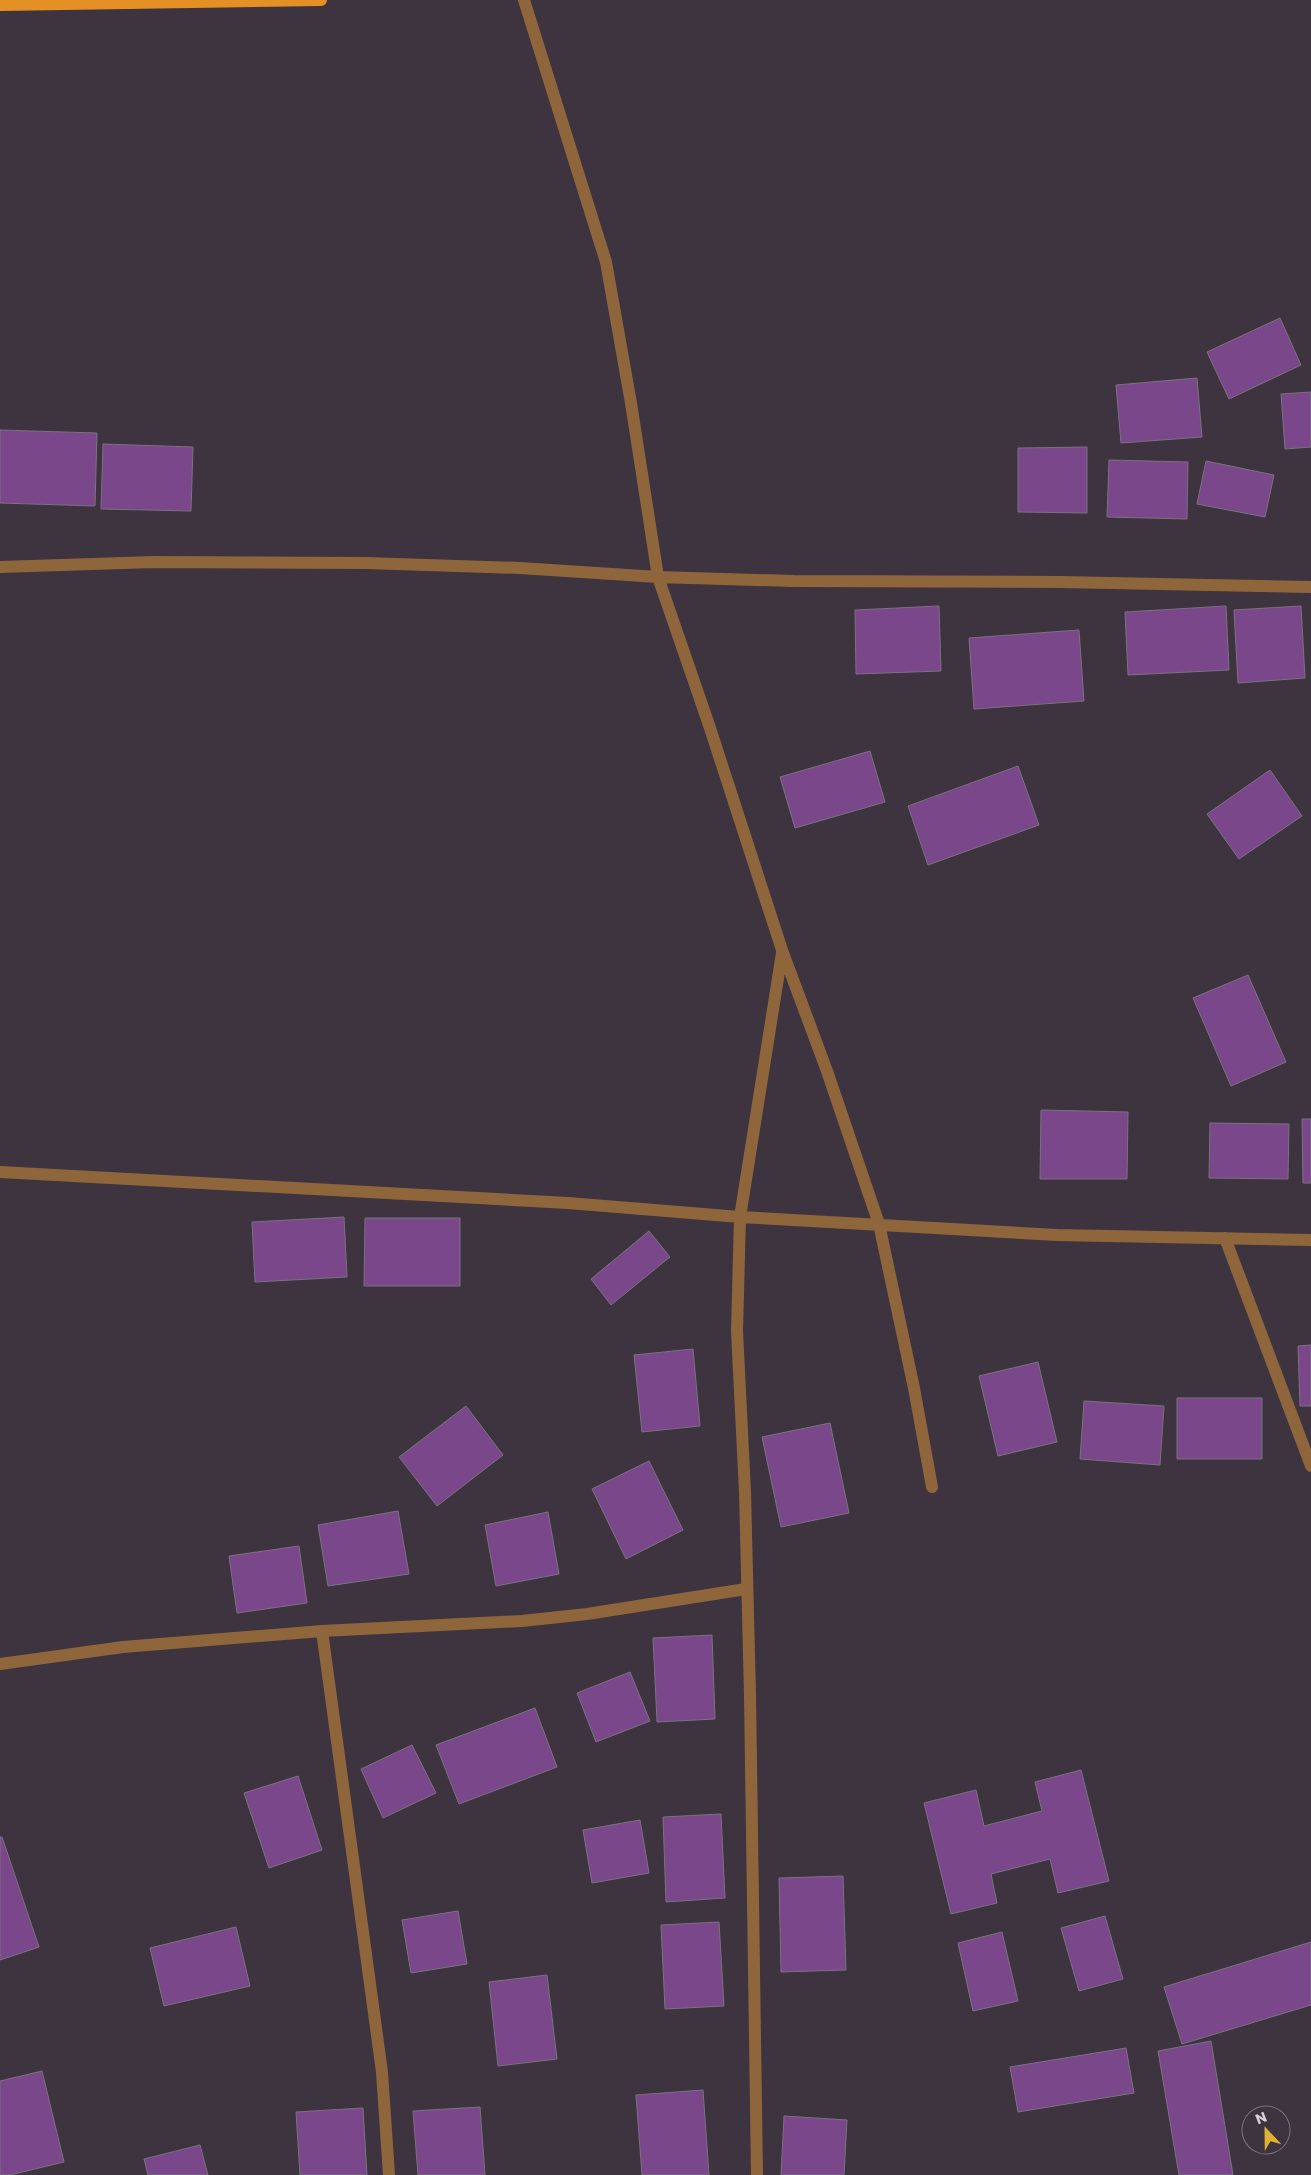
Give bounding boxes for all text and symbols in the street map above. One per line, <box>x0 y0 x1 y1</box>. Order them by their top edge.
north arrow <box>1241 2105 1291 2155</box>
text: N <box>1253 2107 1270 2129</box>

